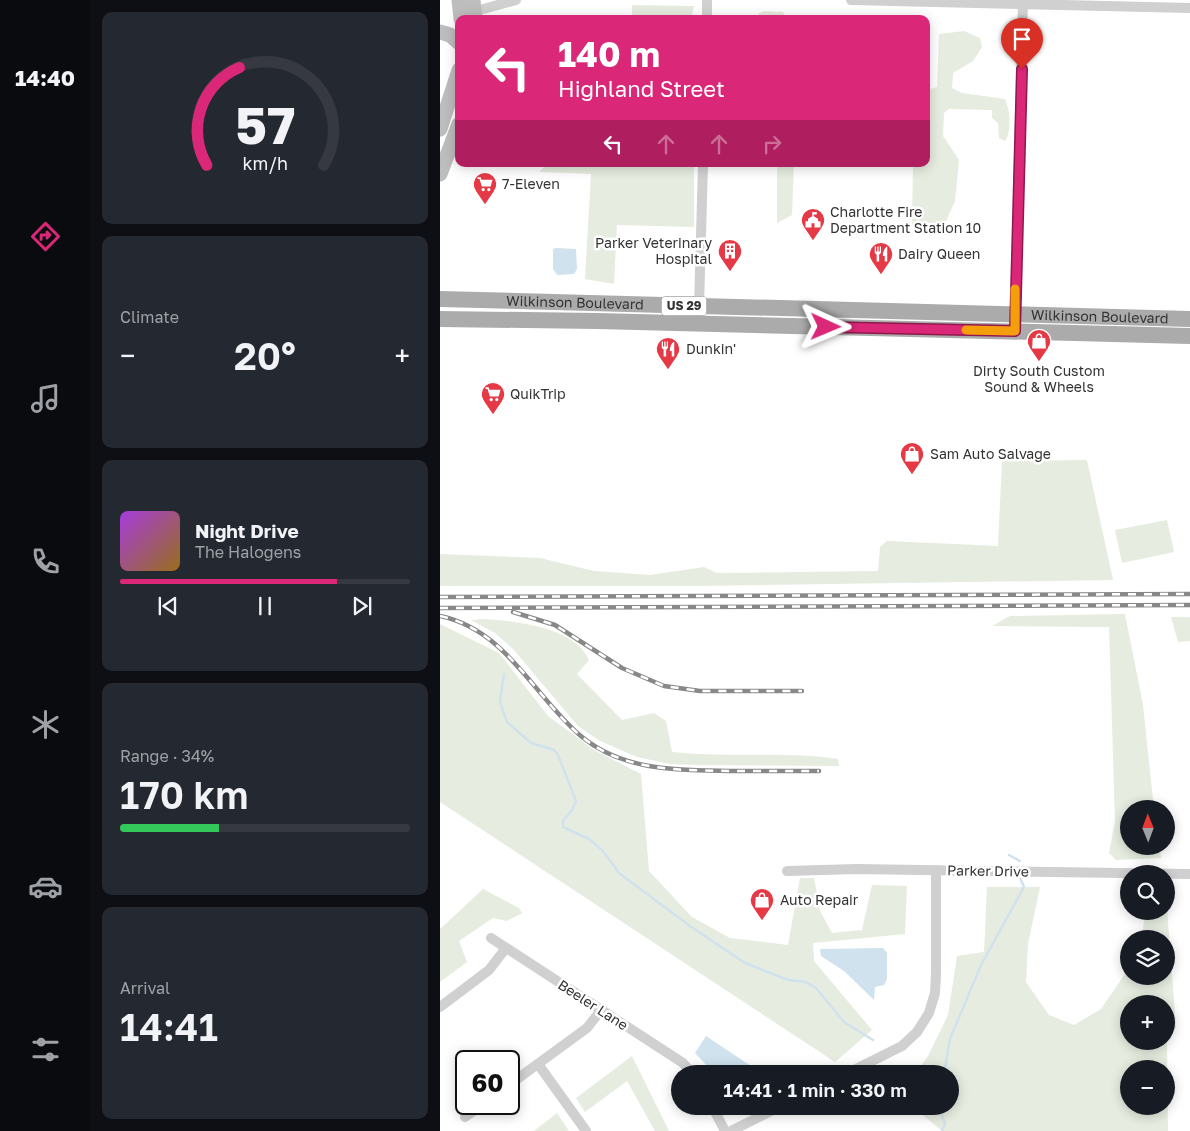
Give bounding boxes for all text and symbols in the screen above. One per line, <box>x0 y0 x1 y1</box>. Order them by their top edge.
pin <box>1001 18 1043 69</box>
icon: arrive <box>1008 25 1036 53</box>
text: 140 m <box>558 33 660 75</box>
icon: left <box>475 35 540 100</box>
text: 14:40 <box>15 64 75 91</box>
text: Highland Street <box>558 75 725 102</box>
text: 57 <box>235 93 295 155</box>
icon: left <box>599 130 627 158</box>
icon: ahead <box>652 130 680 158</box>
icon: ahead <box>705 130 733 158</box>
icon: right <box>758 130 786 158</box>
text: km/h <box>242 152 288 174</box>
supermarket icon: 7-Eleven <box>472 171 498 205</box>
place label: 7-Eleven <box>502 175 560 192</box>
place label: Charlotte Fire Department Station 10 <box>830 203 981 236</box>
public building icon: Charlotte Fire Department Station 10 <box>800 207 826 241</box>
icon: directions <box>28 219 63 254</box>
place label: Parker Veterinary Hospital <box>595 234 712 267</box>
building icon: Parker Veterinary Hospital <box>717 238 743 272</box>
restaurant icon: Dairy Queen <box>868 241 894 275</box>
place label: Dairy Queen <box>898 245 980 262</box>
street label: Wilkinson Boulevard <box>506 292 644 312</box>
road number: US 29 <box>662 296 706 316</box>
position arrow <box>799 300 851 352</box>
street label: Wilkinson Boulevard <box>1031 306 1169 326</box>
text: Climate <box>120 307 179 327</box>
shop icon: Dirty South Custom Sound & Wheels <box>1026 328 1052 362</box>
text: 20° <box>234 333 296 378</box>
restaurant icon: Dunkin' <box>655 336 681 370</box>
text: − <box>120 339 135 372</box>
text: + <box>395 339 410 372</box>
place label: Dunkin' <box>686 340 736 357</box>
place label: Dirty South Custom Sound & Wheels <box>973 362 1105 395</box>
icon: music <box>28 381 63 416</box>
supermarket icon: QuikTrip <box>480 381 506 415</box>
place label: QuikTrip <box>510 385 566 402</box>
shop icon: Sam Auto Salvage <box>899 441 925 475</box>
place label: Sam Auto Salvage <box>930 445 1051 462</box>
text: Night Drive <box>195 519 299 542</box>
text: The Halogens <box>195 542 301 562</box>
icon: phone <box>28 544 63 579</box>
icon: previous <box>154 592 182 620</box>
icon: pause <box>251 592 279 620</box>
icon: next <box>348 592 376 620</box>
icon: climate <box>28 707 63 742</box>
text: Range · 34% <box>120 746 214 766</box>
text: 170 km <box>120 772 249 817</box>
north arrow <box>1120 800 1175 855</box>
map controls <box>1120 800 1175 1115</box>
street label: Parker Drive <box>947 861 1029 880</box>
button: search <box>1120 865 1175 920</box>
icon: car <box>28 869 63 904</box>
shop icon: Auto Repair <box>749 887 775 921</box>
place label: Auto Repair <box>780 891 859 908</box>
button: layers <box>1120 930 1175 985</box>
street label: Beeler Lane <box>555 976 631 1033</box>
text: Arrival <box>120 978 170 998</box>
button: + <box>1120 995 1175 1050</box>
text: 14:41 <box>120 1004 218 1049</box>
icon: filters <box>28 1032 63 1067</box>
speed limit sign: 60 <box>455 1050 520 1115</box>
button: − <box>1120 1060 1175 1115</box>
text: 14:41 · 1 min · 330 m <box>723 1078 907 1101</box>

